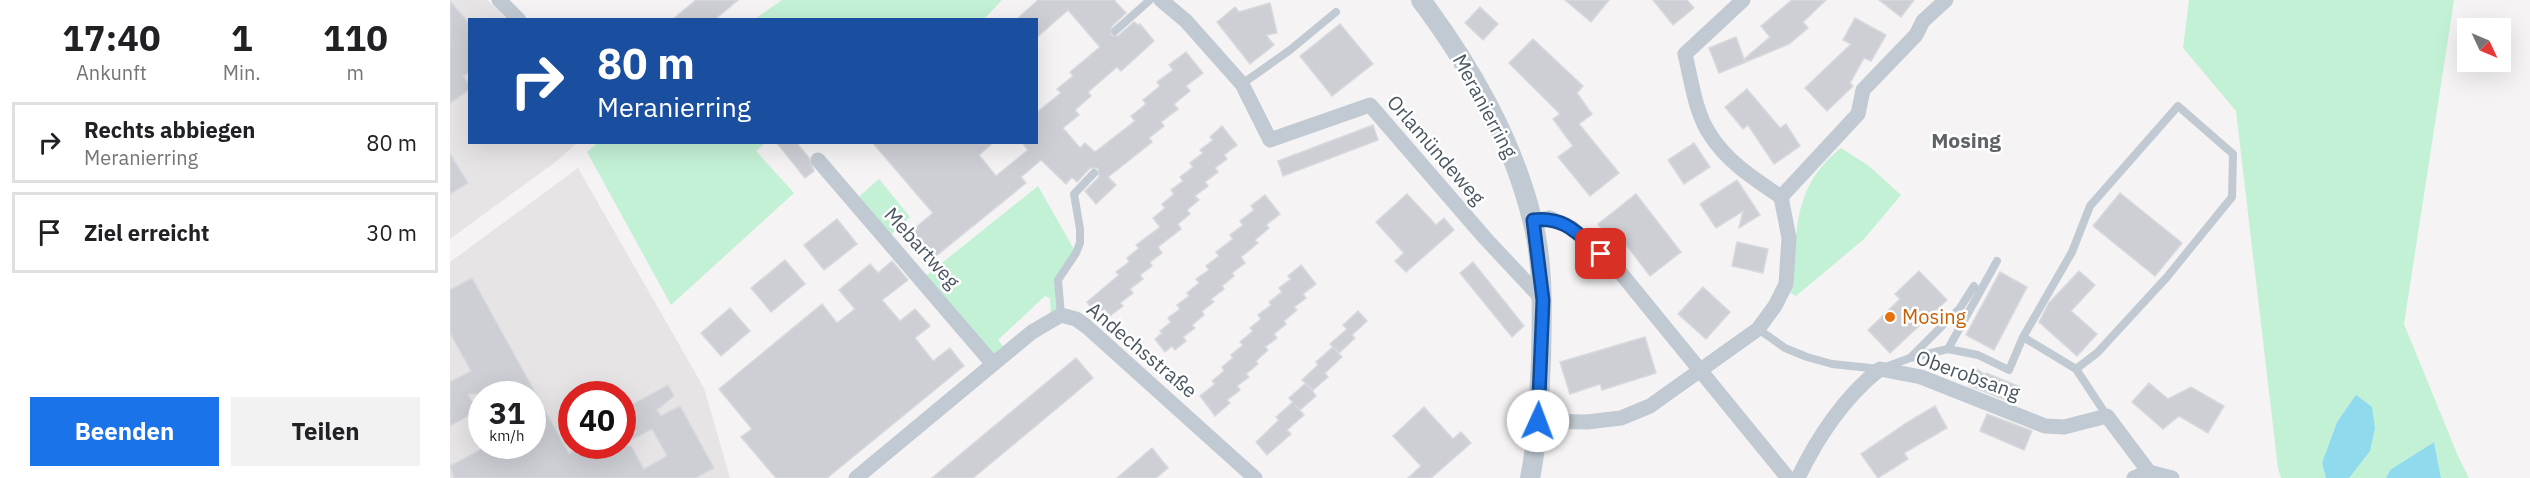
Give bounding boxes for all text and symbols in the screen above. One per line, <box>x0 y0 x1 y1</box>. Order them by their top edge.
text: 17:40 <box>62 14 160 61</box>
text: 1 <box>231 14 253 61</box>
text: 110 <box>323 14 388 61</box>
north arrow <box>2457 18 2511 72</box>
map controls <box>2457 18 2511 72</box>
text: 80 m <box>597 36 695 91</box>
icon: right <box>498 42 576 120</box>
street label: Meranierring <box>1447 49 1524 163</box>
text: Ankunft <box>76 59 147 86</box>
text: Min. <box>223 59 261 86</box>
text: m <box>347 59 364 86</box>
text: Meranierring <box>597 89 751 124</box>
street label: Orlamündeweg <box>1381 89 1492 211</box>
text: Rechts abbiegen <box>84 115 255 144</box>
icon: right <box>33 126 66 159</box>
district label: Mosing <box>1931 126 2001 154</box>
text: 80 m <box>366 128 417 157</box>
text: Meranierring <box>84 144 198 171</box>
street label: Mebartweg <box>879 201 966 294</box>
icon: arrive <box>33 216 66 249</box>
text: Ziel erreicht <box>84 218 209 247</box>
text: 30 m <box>366 218 417 247</box>
pin <box>1575 228 1626 279</box>
icon: arrive <box>1584 237 1617 270</box>
street label: Andechsstraße <box>1081 296 1203 404</box>
place label: Mosing <box>1902 303 1967 330</box>
marker: Mosing <box>1883 310 1897 324</box>
street label: Oberobsang <box>1912 343 2024 406</box>
speed limit sign: 40 <box>558 381 636 459</box>
position arrow <box>1506 389 1570 453</box>
text: 31 <box>489 393 525 432</box>
button: Beenden <box>30 397 219 466</box>
button: Teilen <box>231 397 420 466</box>
text: km/h <box>489 426 525 445</box>

